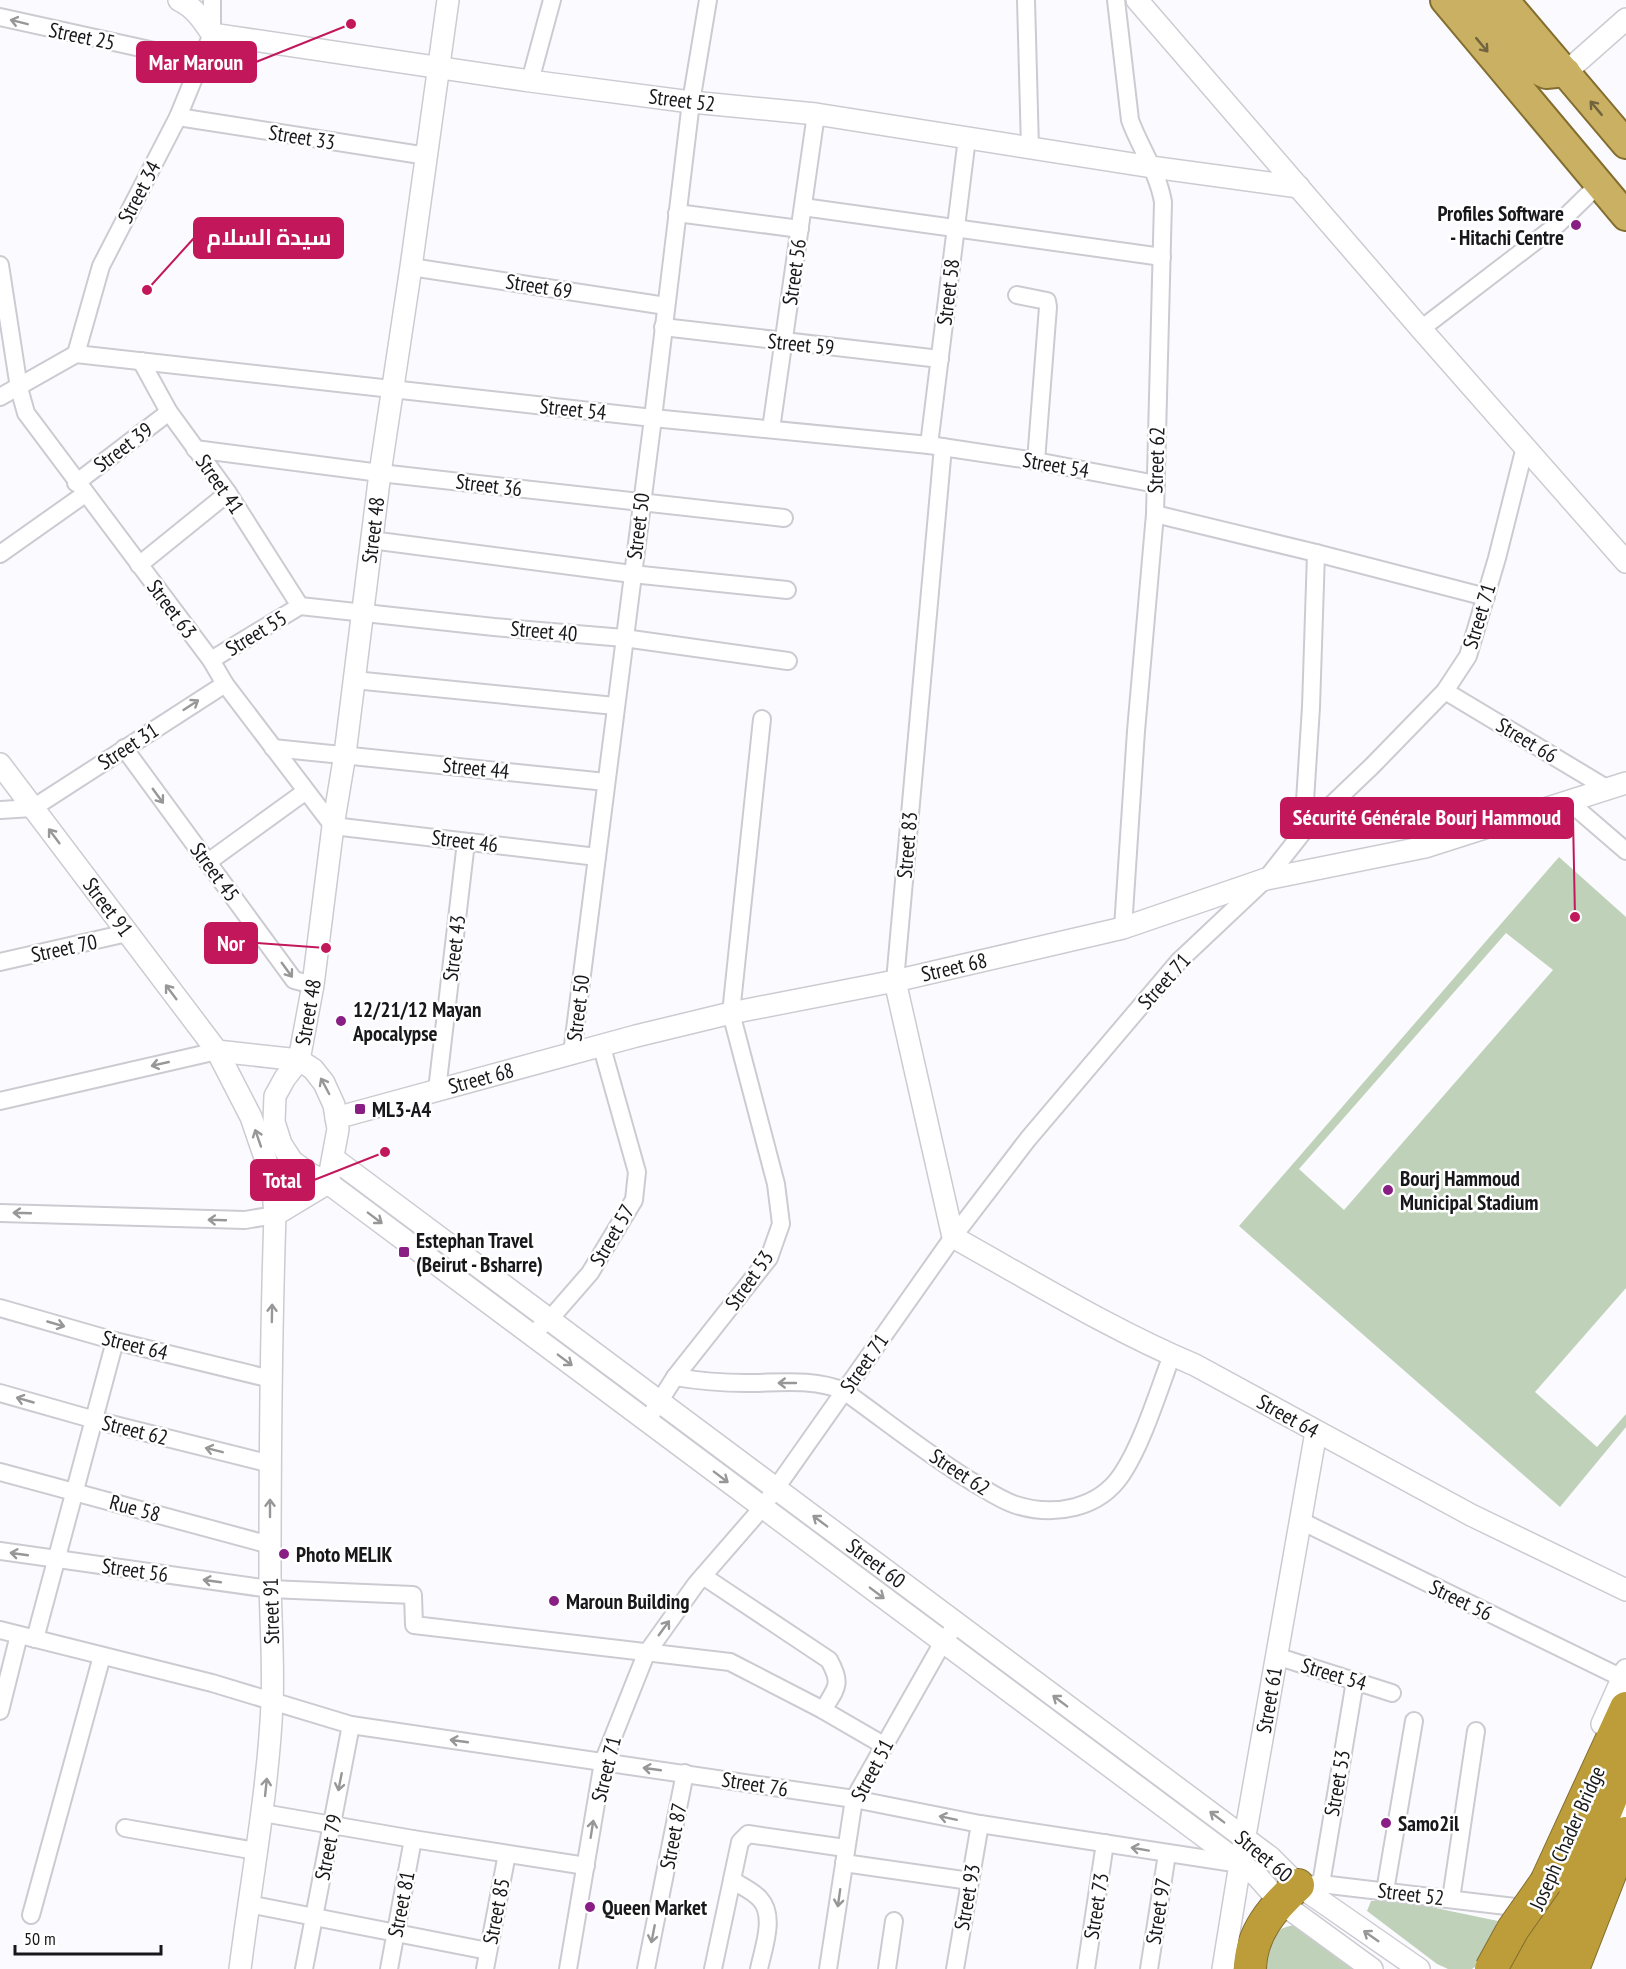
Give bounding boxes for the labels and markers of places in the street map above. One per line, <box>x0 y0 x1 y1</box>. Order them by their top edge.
callout: Mar Maroun <box>137 42 256 82</box>
place label: Profiles Software - Hitachi Centre <box>1438 200 1564 251</box>
callout: سيدة السلام <box>194 218 343 258</box>
marker: Profiles Software - Hitachi Centre <box>1569 218 1583 232</box>
callout: Sécurité Générale Bourj Hammoud <box>1281 798 1573 838</box>
callout: Nor <box>205 923 257 963</box>
place label: 12/21/12 Mayan Apocalypse <box>352 996 481 1047</box>
marker: 12/21/12 Mayan Apocalypse <box>334 1014 348 1028</box>
place label: ML3-A4 <box>372 1096 431 1123</box>
marker: ML3-A4 <box>353 1102 367 1116</box>
callout: Total <box>251 1160 314 1200</box>
place label: Bourj Hammoud Municipal Stadium <box>1400 1165 1538 1216</box>
marker: Bourj Hammoud Municipal Stadium <box>1381 1183 1395 1197</box>
place label: Estephan Travel (Beirut - Bsharre) <box>416 1227 543 1278</box>
marker: Estephan Travel (Beirut - Bsharre) <box>397 1245 411 1259</box>
place label: Photo MELIK <box>296 1541 392 1568</box>
marker: Photo MELIK <box>277 1547 291 1561</box>
place label: Maroun Building <box>566 1588 690 1615</box>
marker: Maroun Building <box>547 1594 561 1608</box>
place label: Samo2il <box>1398 1810 1460 1837</box>
marker: Samo2il <box>1379 1816 1393 1830</box>
place label: Queen Market <box>602 1894 707 1921</box>
marker: Queen Market <box>583 1900 597 1914</box>

